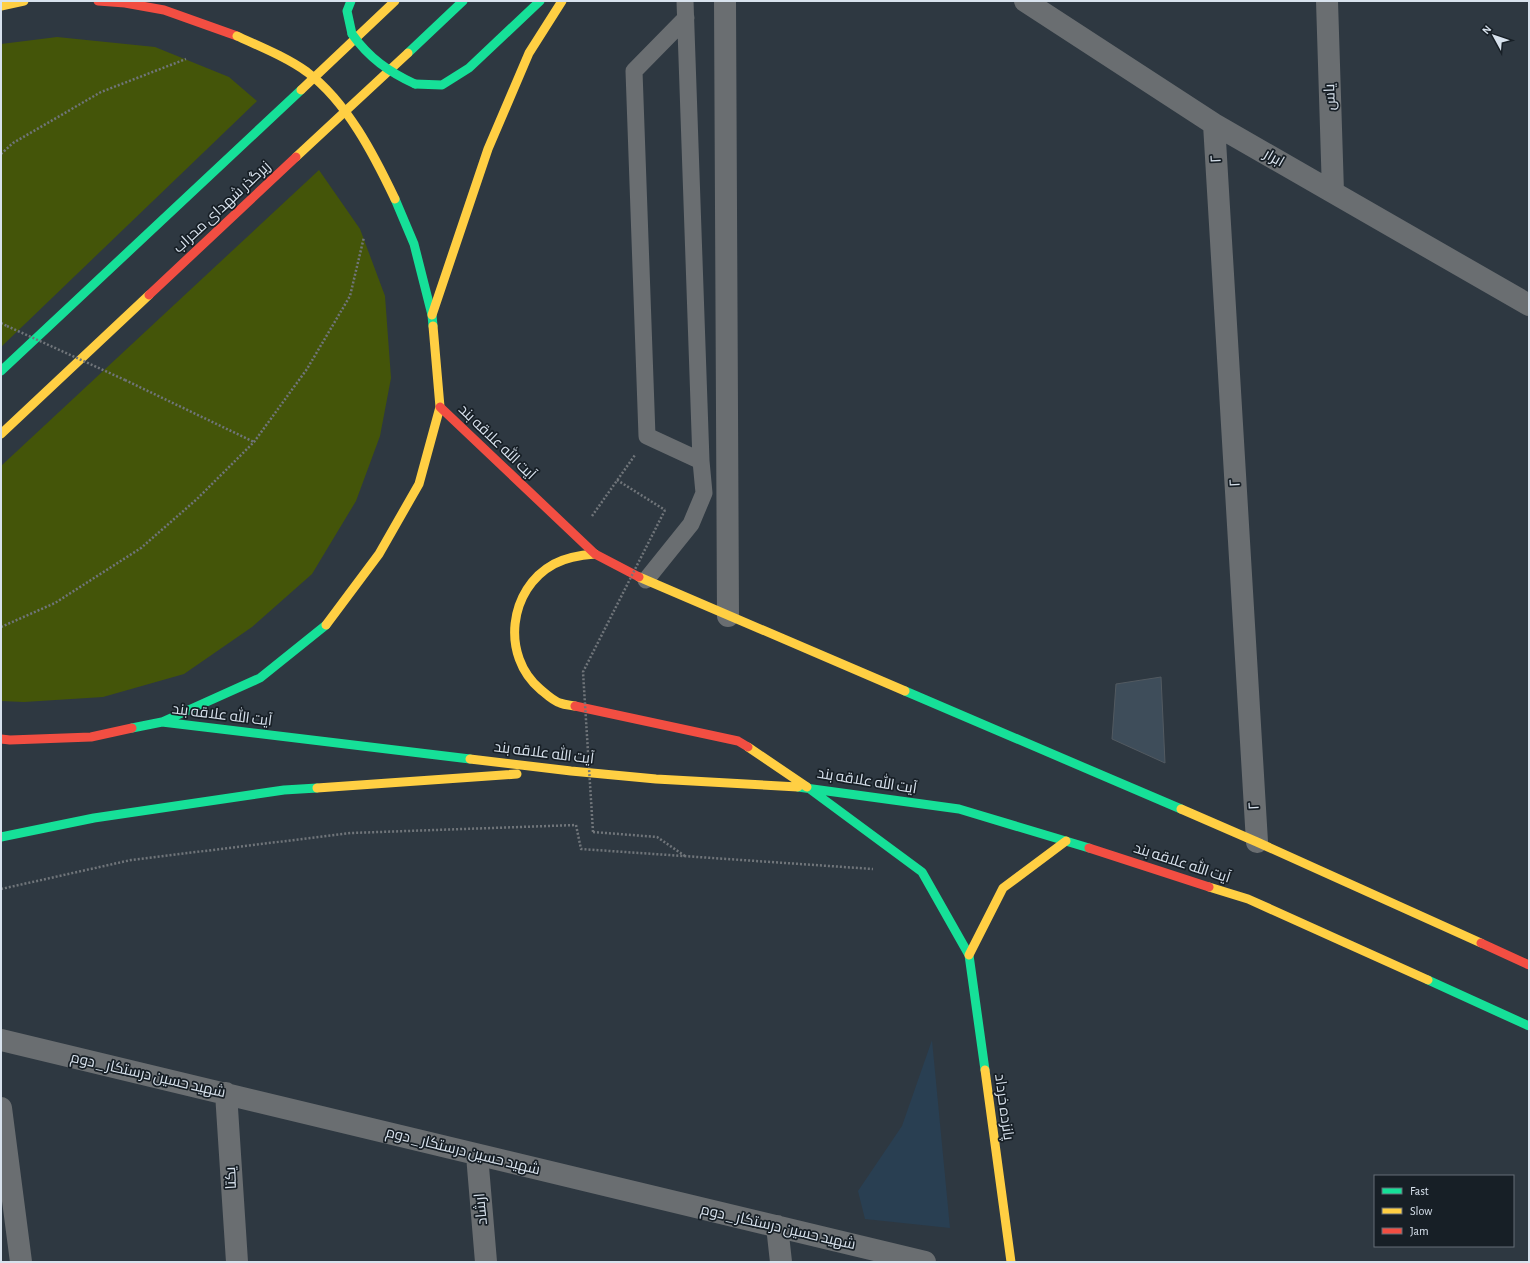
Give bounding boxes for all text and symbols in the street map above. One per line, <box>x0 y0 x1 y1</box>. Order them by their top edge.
north arrow <box>1474 16 1514 56</box>
text: N <box>1480 23 1493 36</box>
street label: یاس <box>1322 83 1340 111</box>
street label: ابرار <box>1260 146 1287 170</box>
street label: ۲ <box>1208 155 1224 163</box>
street label: زیرگذر شهدای محراب <box>170 158 275 257</box>
street label: آیت الله علاقه بند <box>456 399 541 482</box>
street label: ۲ <box>1227 479 1243 487</box>
street label: آیت الله علاقه بند <box>171 698 273 729</box>
street label: آیت الله علاقه بند <box>493 736 595 767</box>
street label: آیت الله علاقه بند <box>816 763 918 796</box>
street label: ۲ <box>1246 802 1262 810</box>
street label: آیت الله علاقه بند <box>1132 837 1233 886</box>
street label: شهید حسین درستکار _ دوم <box>69 1049 227 1102</box>
street label: پانزده خرداد <box>990 1073 1016 1141</box>
street label: شهید حسین درستکار _ دوم <box>384 1124 542 1179</box>
street label: یکتا <box>223 1166 239 1190</box>
legend <box>1374 1175 1514 1247</box>
text: Fast <box>1410 1185 1429 1197</box>
street label: ارشاد <box>471 1192 491 1226</box>
street label: شهید حسین درستکار _ دوم <box>699 1201 857 1254</box>
text: Slow <box>1410 1205 1432 1217</box>
text: Jam <box>1410 1225 1429 1237</box>

